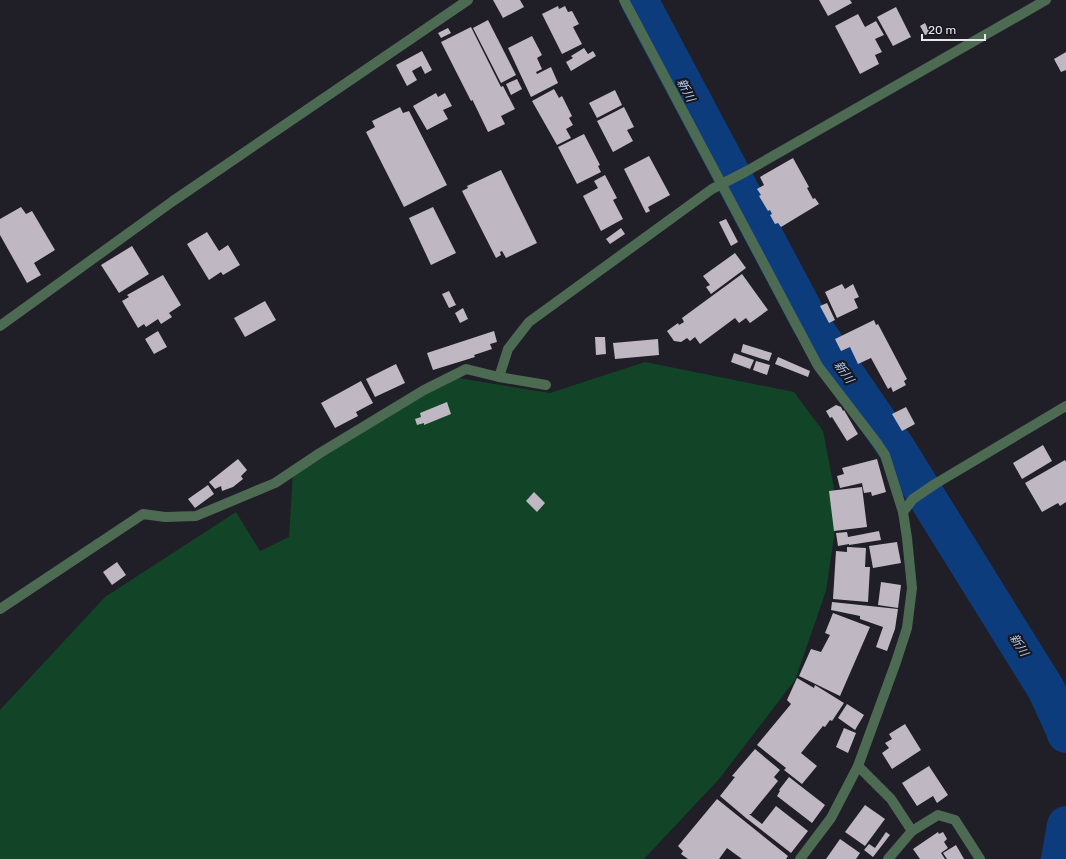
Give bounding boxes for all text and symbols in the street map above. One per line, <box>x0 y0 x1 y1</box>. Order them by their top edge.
scale bar <box>922 16 985 42</box>
text: 20 m <box>928 23 956 37</box>
water label: 新川 <box>674 76 699 106</box>
water label: 新川 <box>831 358 858 387</box>
water label: 新川 <box>1007 631 1032 661</box>

